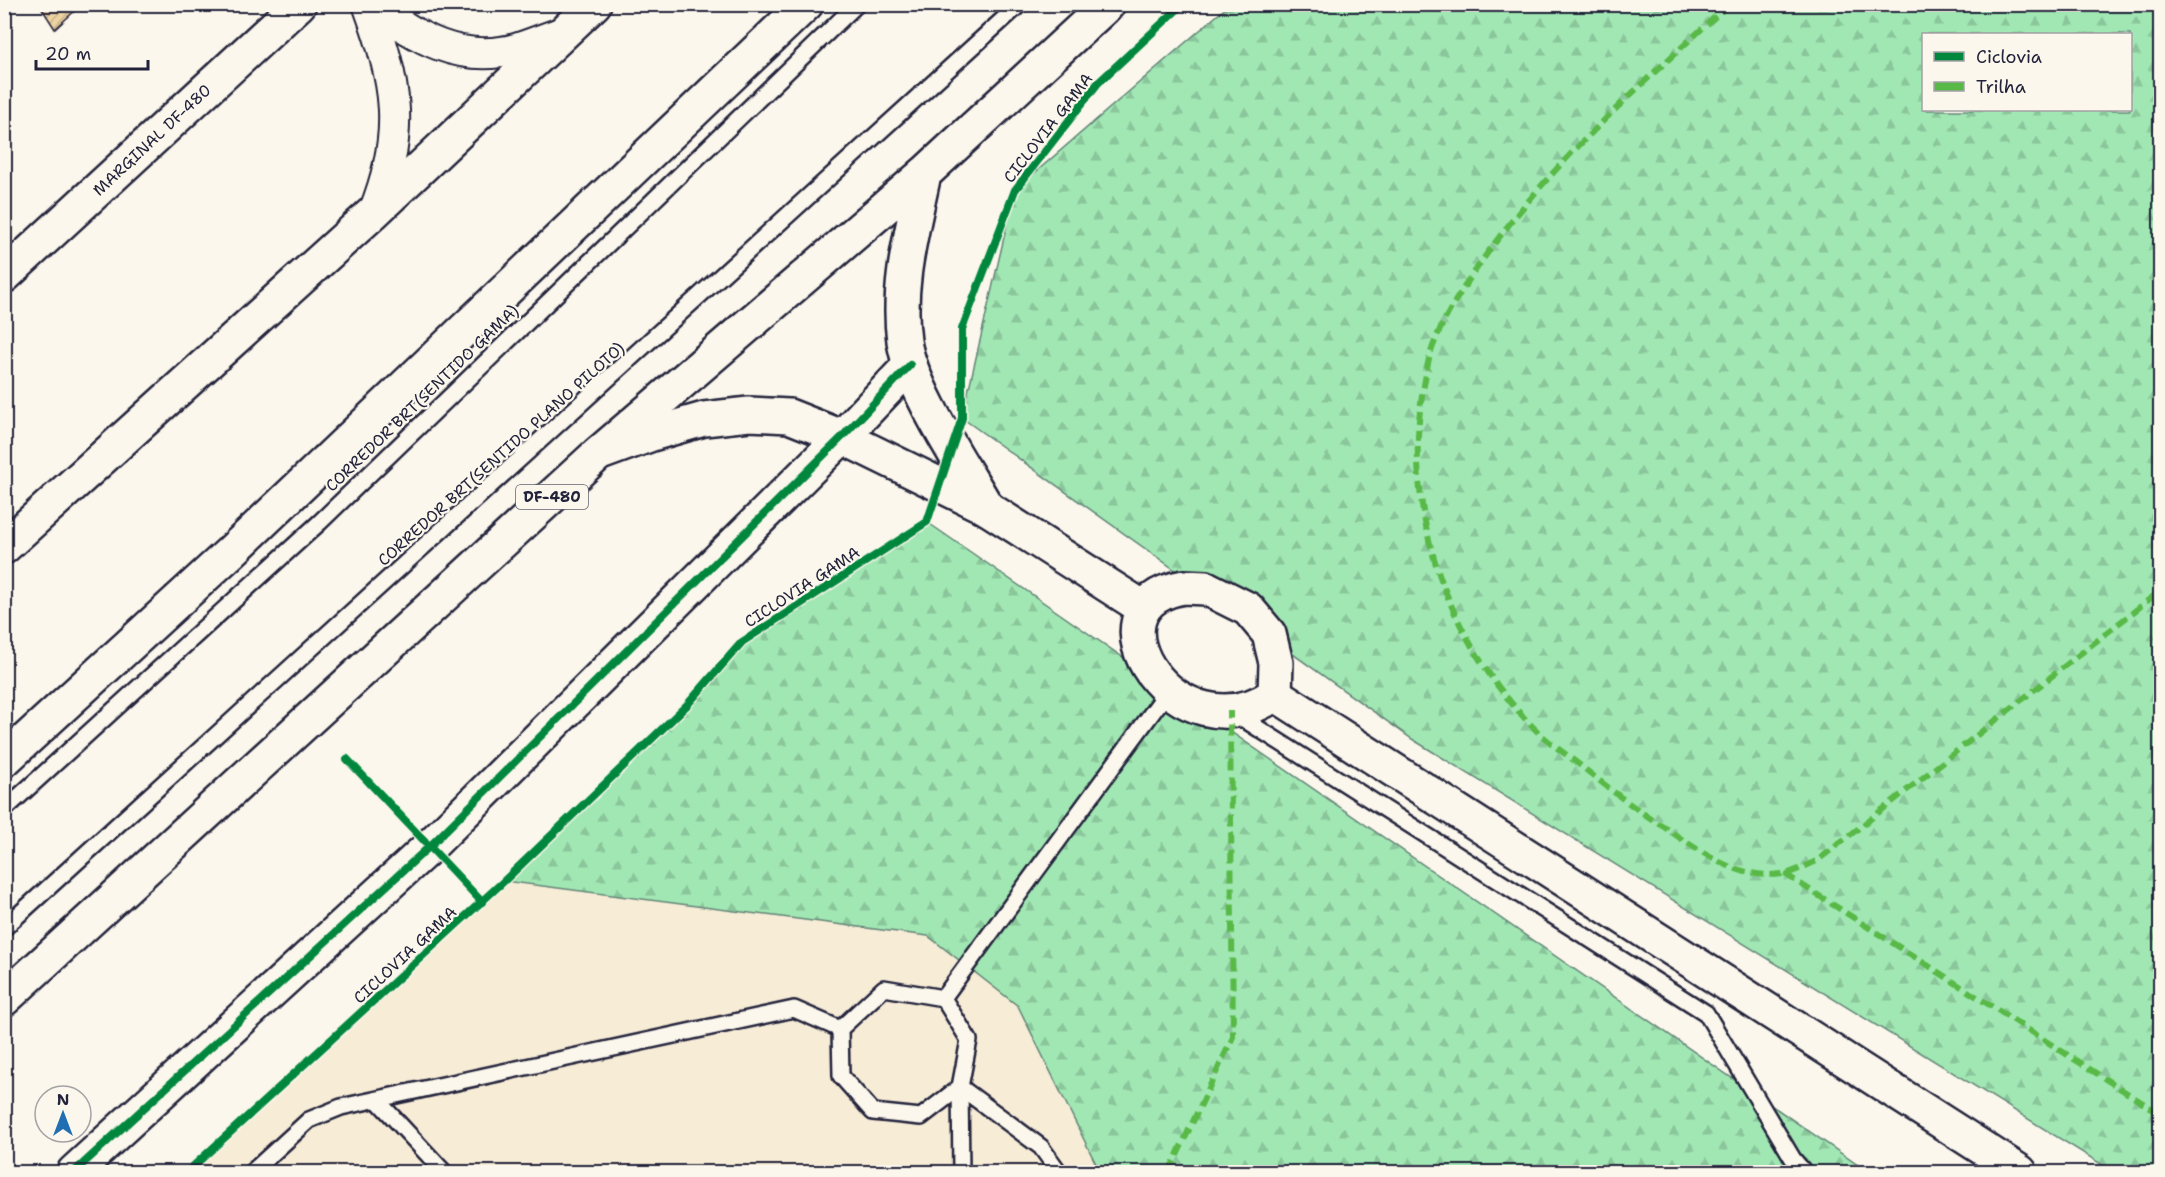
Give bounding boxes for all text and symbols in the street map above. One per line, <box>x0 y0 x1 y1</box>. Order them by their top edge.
scale bar <box>36 33 148 71</box>
legend <box>1922 33 2132 111</box>
text: 20 m <box>45 42 91 66</box>
text: Ciclovia <box>1976 45 2042 69</box>
street label: CICLOVIA GAMA <box>999 69 1097 187</box>
text: Trilha <box>1976 75 2026 99</box>
street label: MARGINAL DF-480 <box>88 80 216 200</box>
street label: CORREDOR BRT(SENTIDO GAMA) <box>321 300 523 496</box>
street label: CORREDOR BRT(SENTIDO PLANO PILOTO) <box>373 338 629 570</box>
road number: DF-480 <box>516 485 588 509</box>
street label: CICLOVIA GAMA <box>740 542 864 632</box>
street label: CICLOVIA GAMA <box>349 902 461 1008</box>
north arrow <box>33 1084 93 1144</box>
text: N <box>57 1089 69 1110</box>

